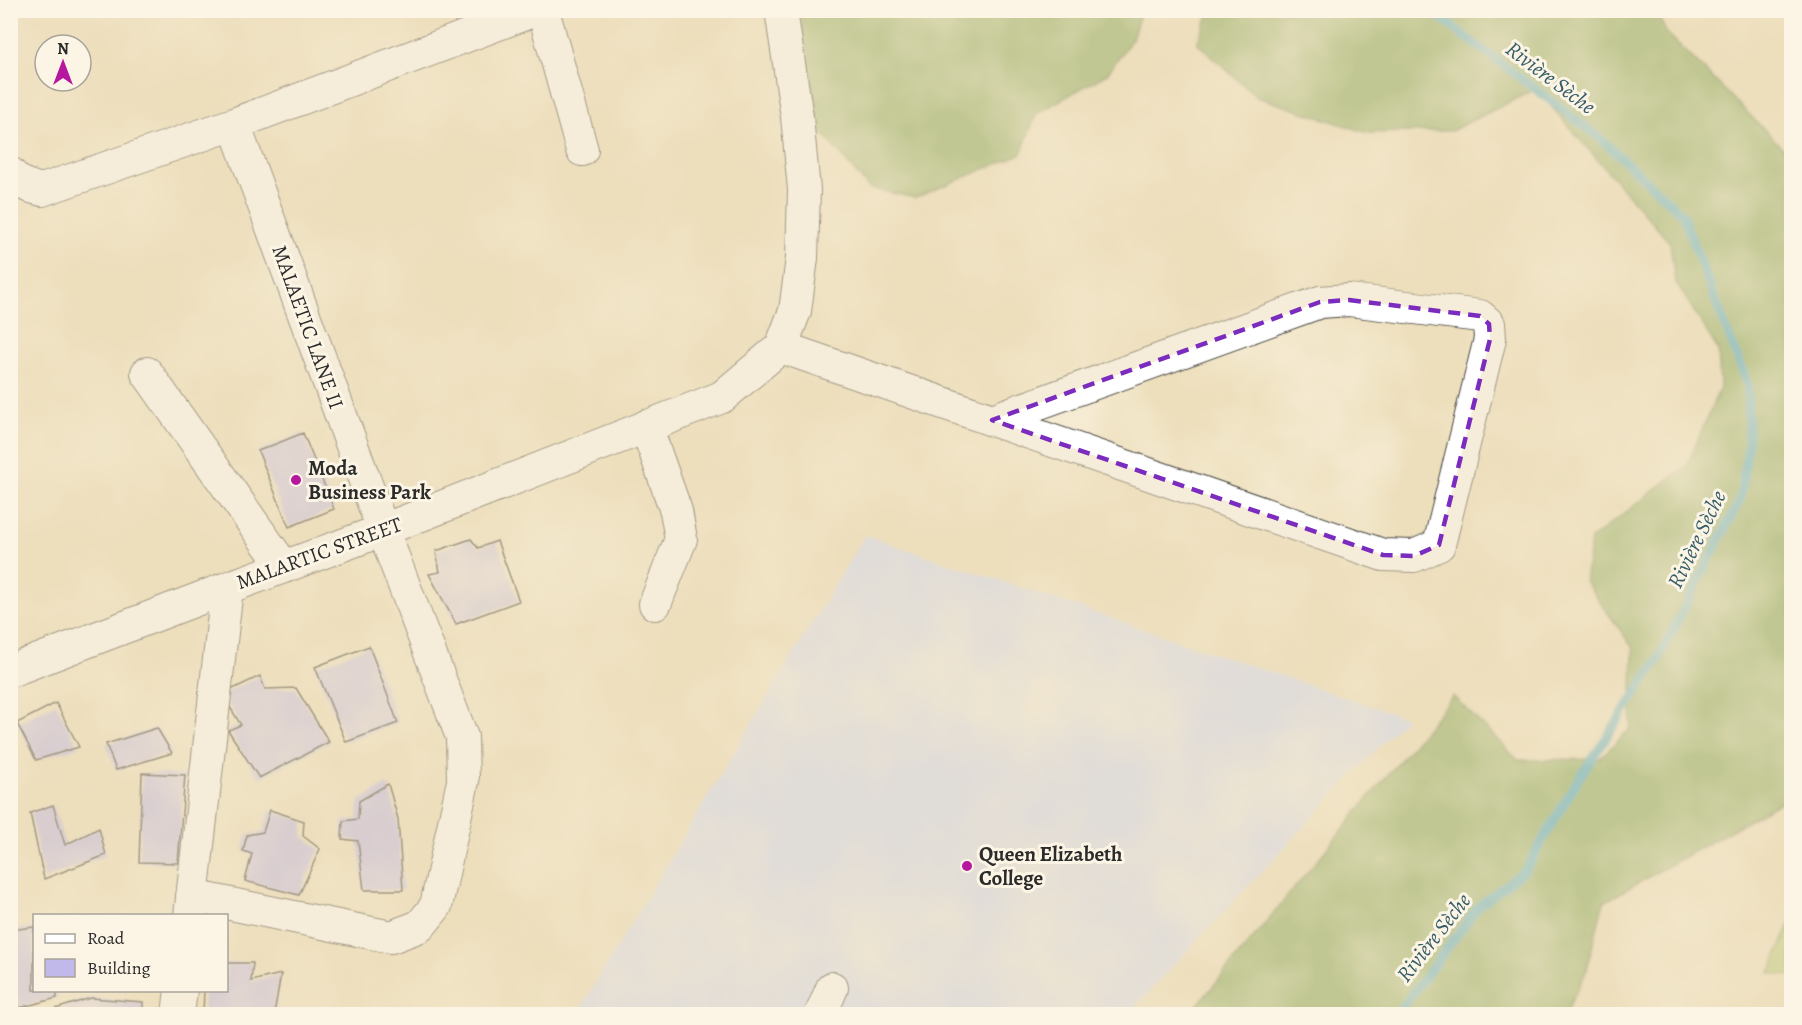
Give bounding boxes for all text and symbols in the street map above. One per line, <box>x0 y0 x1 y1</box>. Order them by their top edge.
north arrow <box>33 33 93 93</box>
water label: Rivière Sèche <box>1499 34 1602 122</box>
text: N <box>57 38 69 60</box>
street label: MALAETIC LANE II <box>265 241 351 413</box>
place label: Moda Business Park <box>308 454 431 506</box>
marker: Moda Business Park <box>289 473 303 487</box>
water label: Rivière Sèche <box>1660 485 1734 593</box>
street label: MALARTIC STREET <box>232 510 406 596</box>
place label: Queen Elizabeth College <box>979 840 1122 892</box>
marker: Queen Elizabeth College <box>960 859 974 873</box>
water label: Rivière Sèche <box>1390 887 1478 988</box>
legend <box>33 914 228 992</box>
text: Road <box>87 926 125 950</box>
text: Building <box>87 956 151 980</box>

